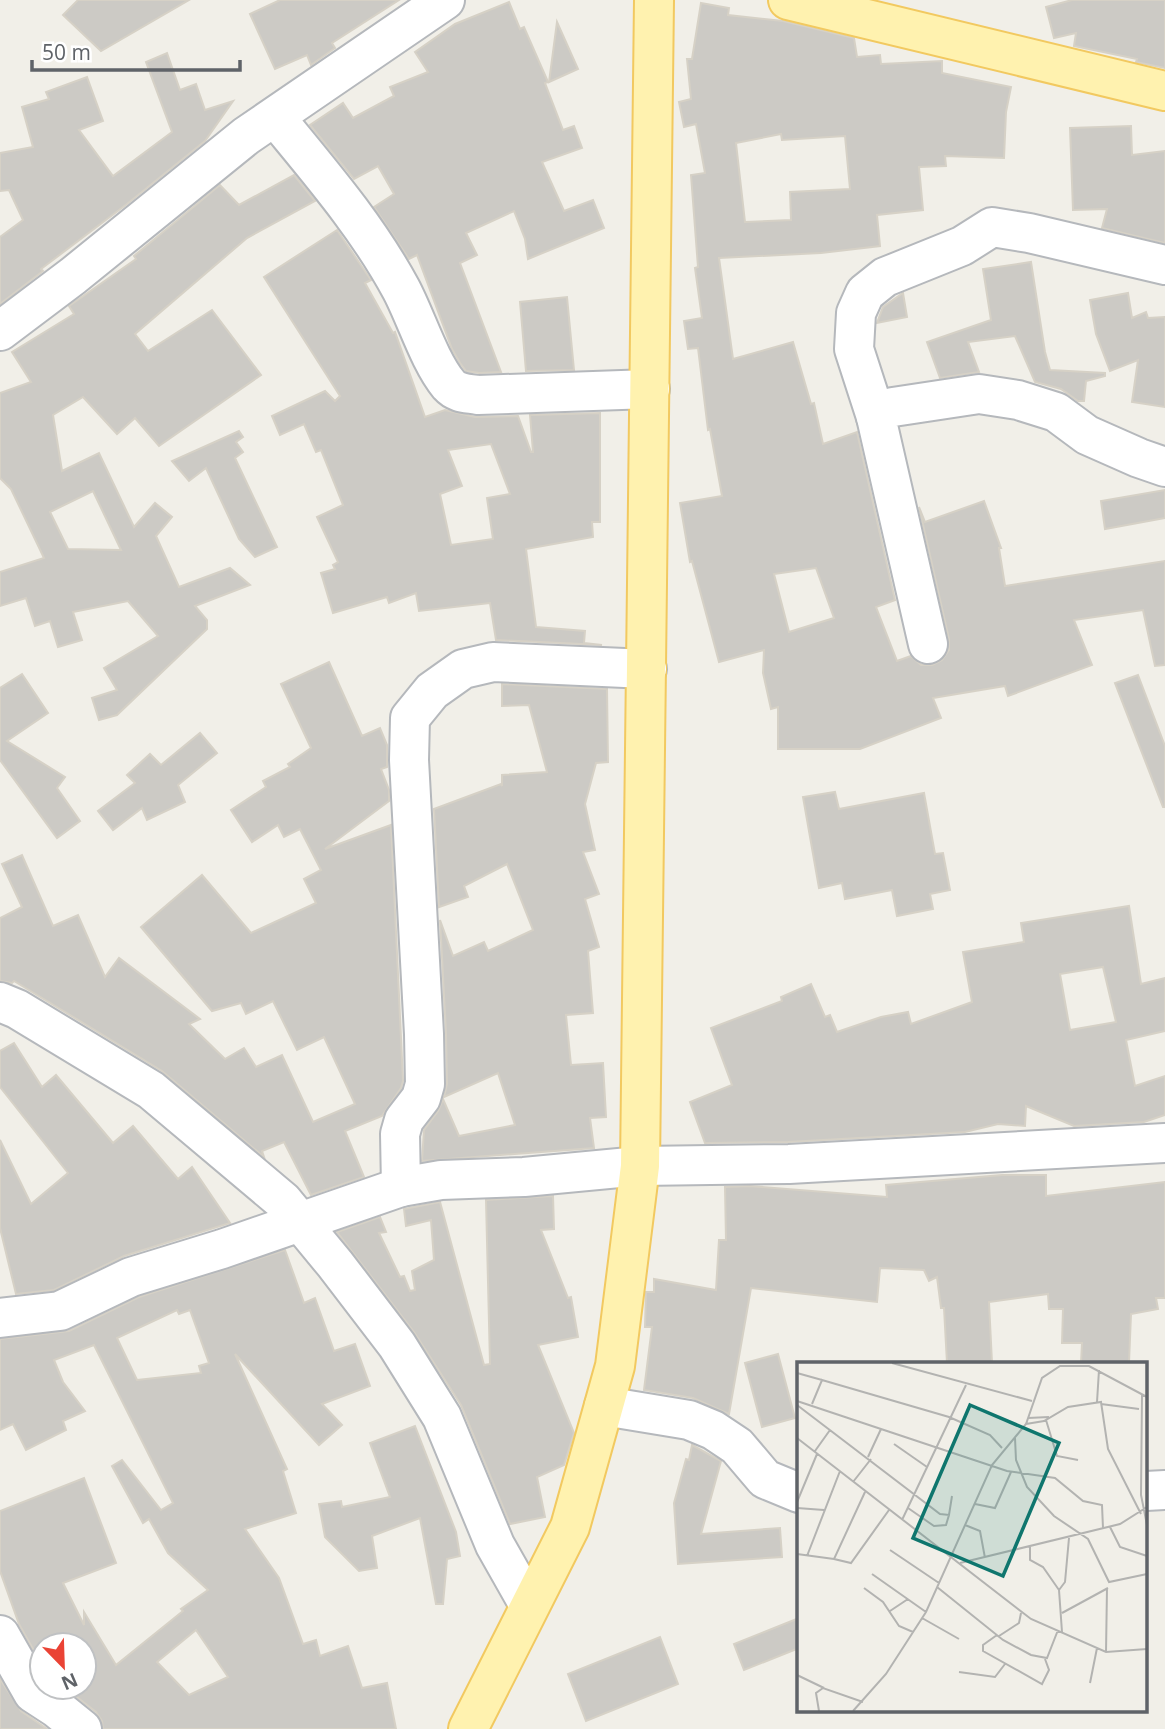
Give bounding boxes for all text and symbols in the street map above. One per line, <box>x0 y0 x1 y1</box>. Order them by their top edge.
scale bar <box>32 28 240 72</box>
text: 50 m <box>42 38 91 66</box>
inset map <box>797 1362 1148 1712</box>
north arrow <box>28 1631 98 1701</box>
text: N <box>57 1667 82 1697</box>

